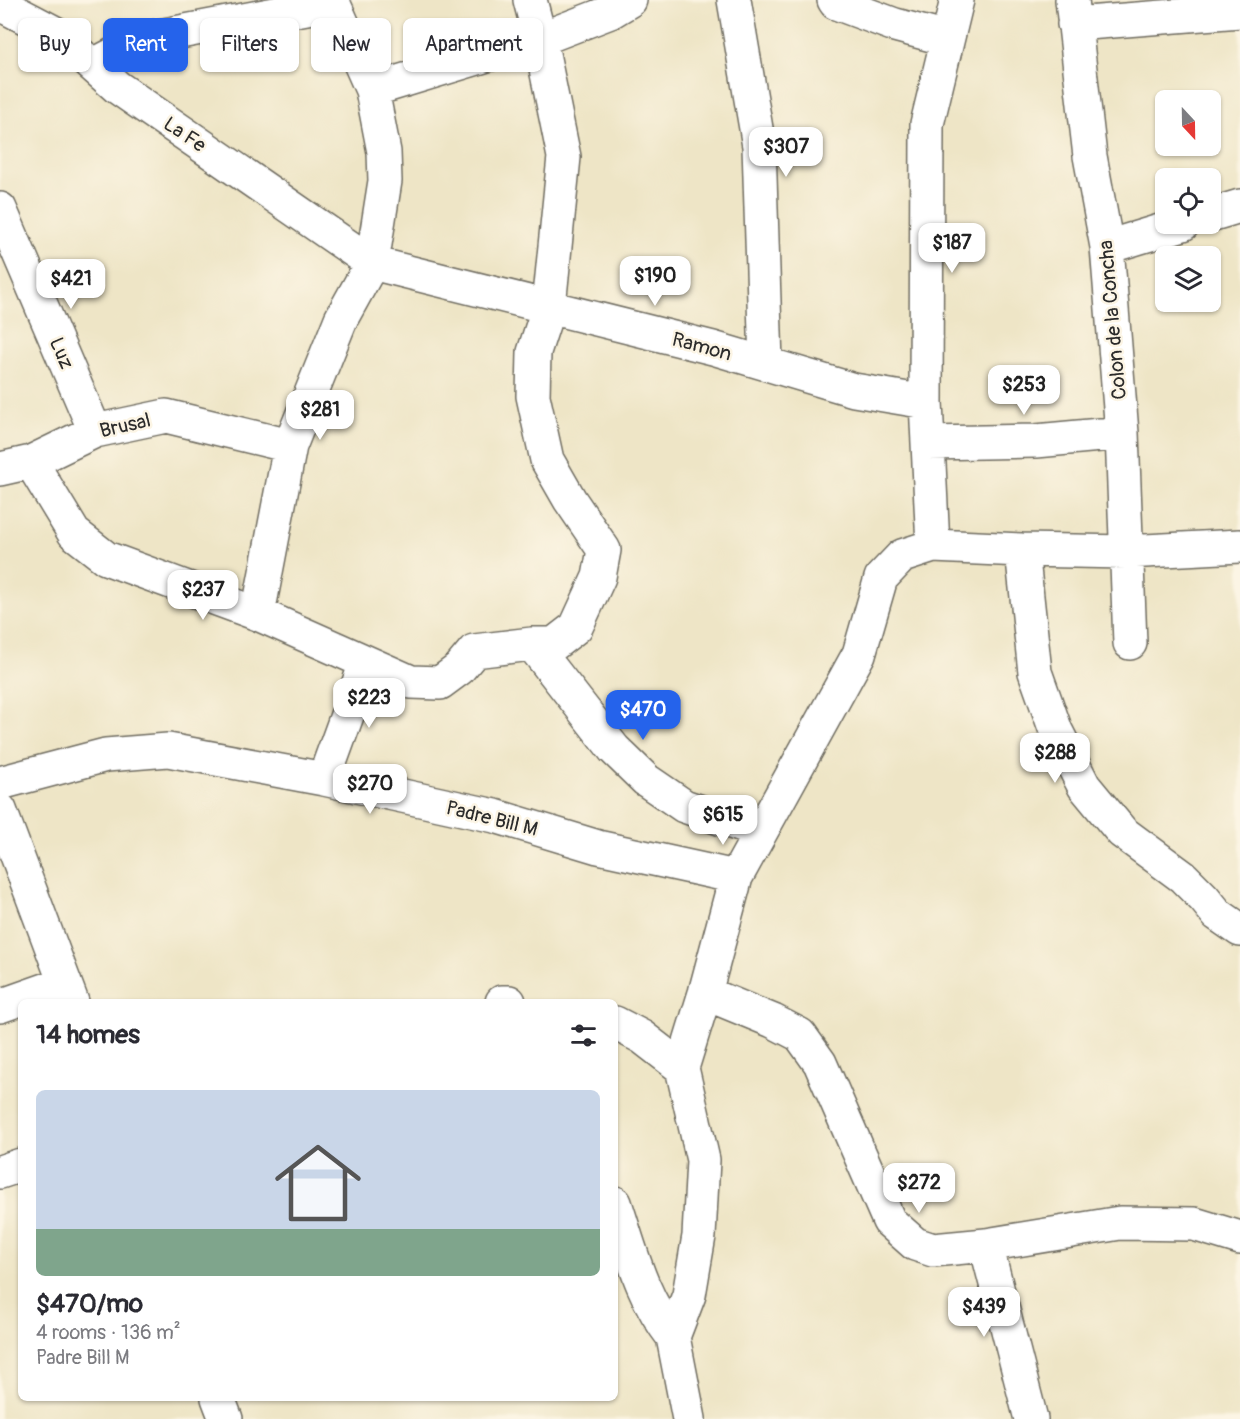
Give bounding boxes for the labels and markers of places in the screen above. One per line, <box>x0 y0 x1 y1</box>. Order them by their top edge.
pin: $307 <box>750 127 822 178</box>
pin: $187 <box>916 223 988 274</box>
pin: $190 <box>619 256 691 307</box>
pin: $421 <box>35 259 107 310</box>
pin: $253 <box>988 365 1060 416</box>
pin: $281 <box>284 390 356 441</box>
pin: $237 <box>167 570 239 621</box>
pin: $223 <box>333 678 405 729</box>
pin: $470 <box>607 690 679 741</box>
pin: $288 <box>1019 733 1091 784</box>
pin: $270 <box>334 764 406 815</box>
pin: $615 <box>687 795 759 846</box>
pin: $272 <box>883 1163 955 1214</box>
pin: $439 <box>948 1287 1020 1338</box>

